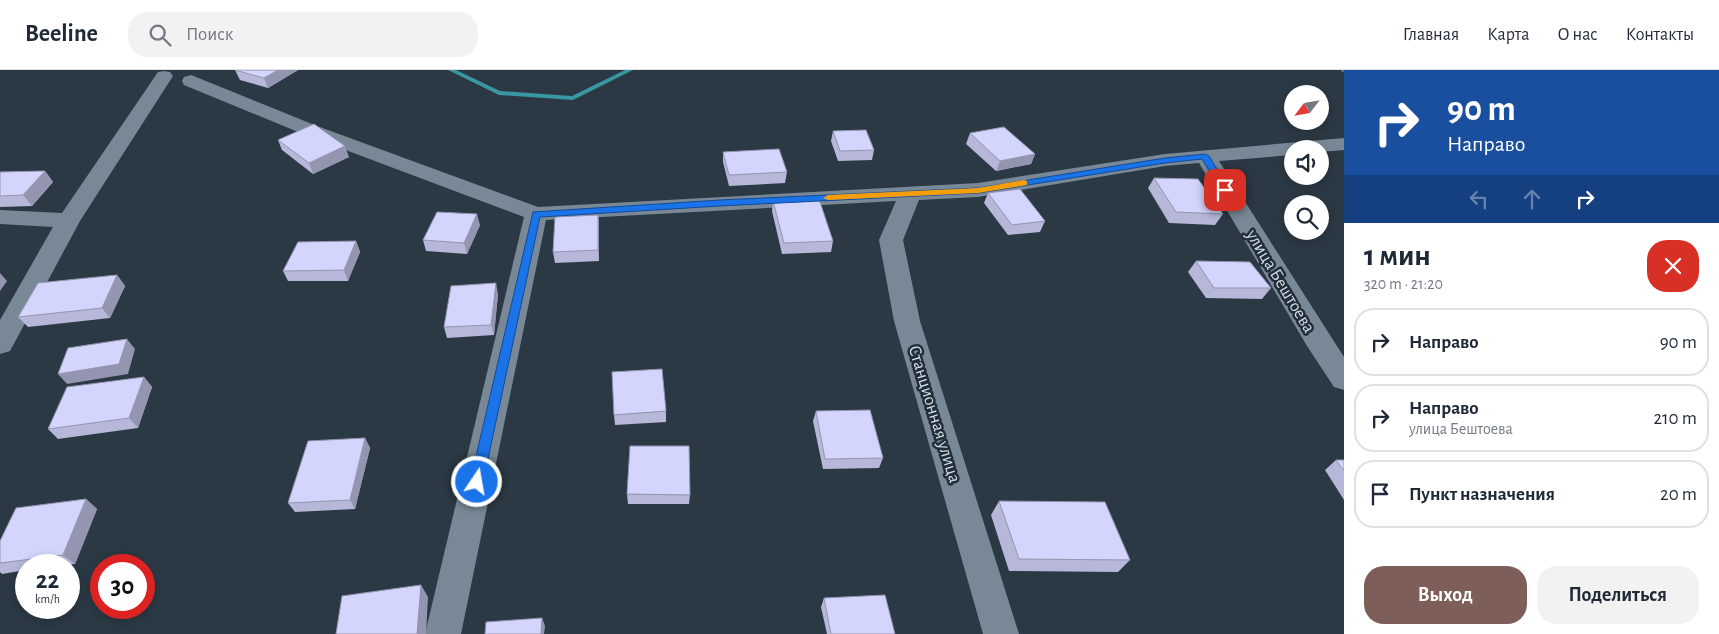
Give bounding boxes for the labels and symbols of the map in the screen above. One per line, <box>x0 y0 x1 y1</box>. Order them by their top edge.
north arrow <box>1284 85 1329 130</box>
pin <box>1204 169 1246 211</box>
street label: улица Бештоева <box>1242 226 1318 336</box>
street label: Станционная улица <box>905 343 964 485</box>
position arrow <box>450 455 502 507</box>
speed limit sign: 30 <box>90 554 155 619</box>

